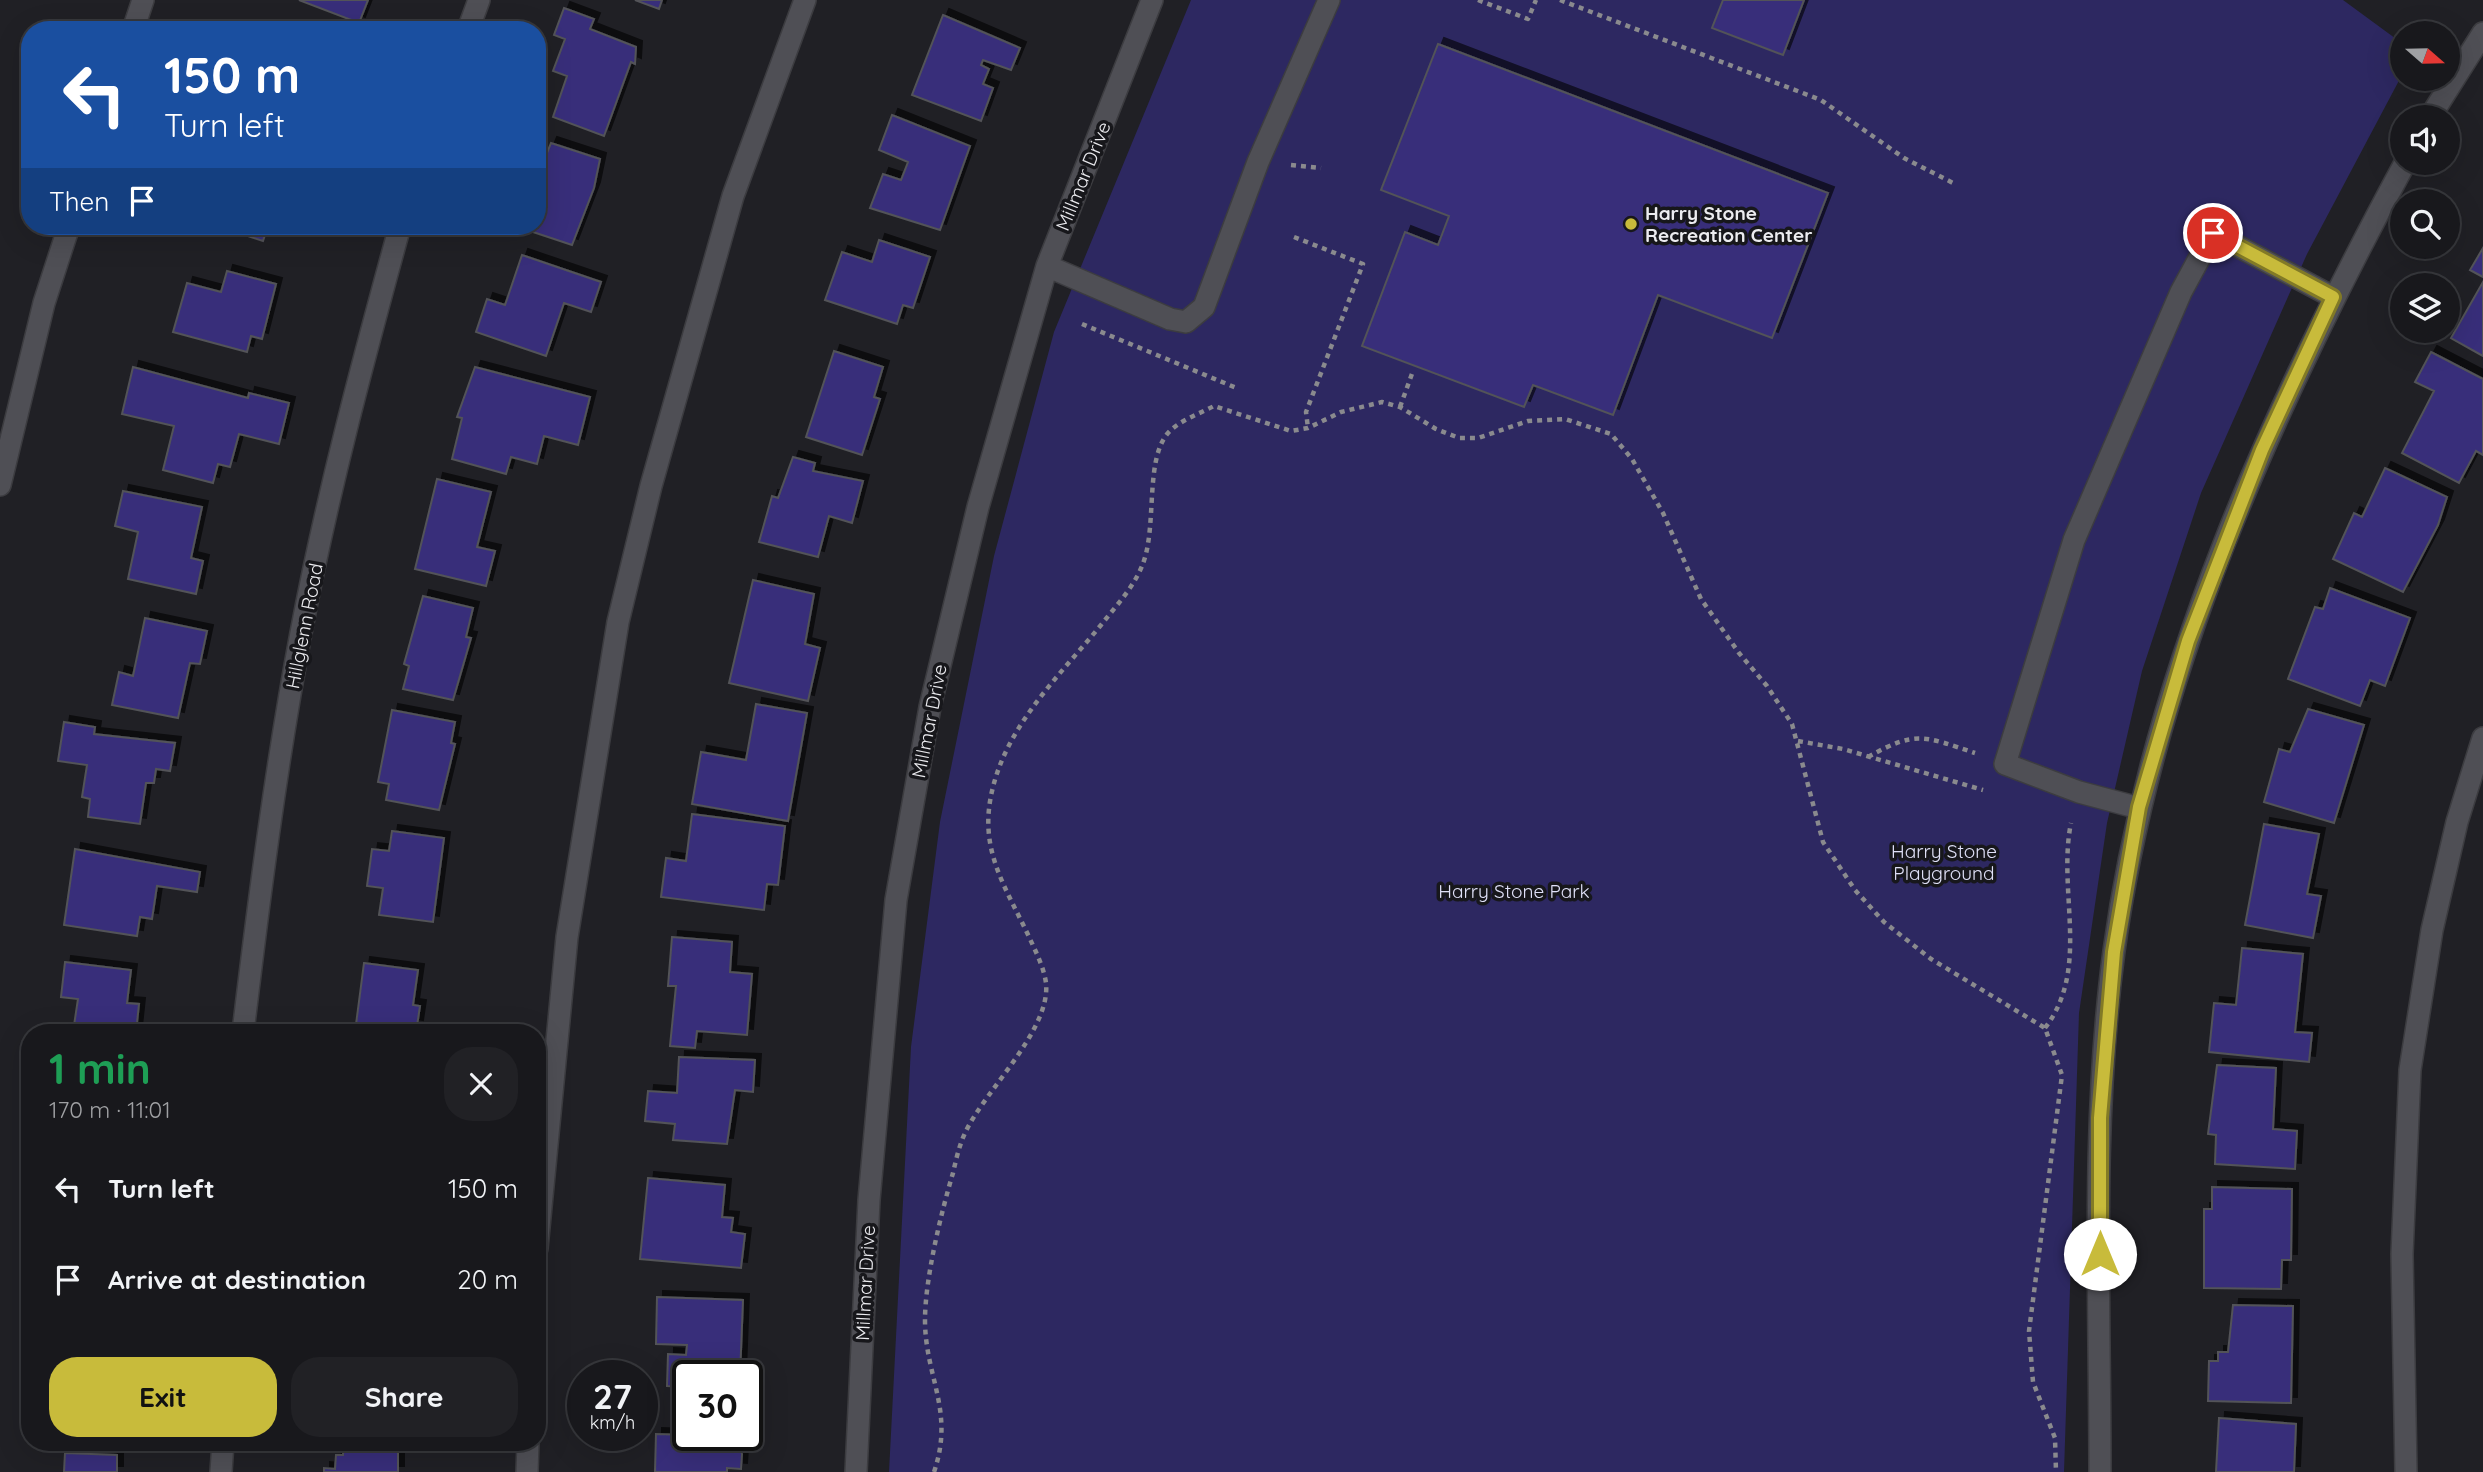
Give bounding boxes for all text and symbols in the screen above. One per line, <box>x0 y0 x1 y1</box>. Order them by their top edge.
north arrow <box>2390 21 2460 91</box>
map controls <box>2390 21 2460 343</box>
text: 150 m <box>164 44 300 105</box>
icon: left <box>49 49 140 140</box>
text: Turn left <box>164 105 285 145</box>
button: sound <box>2390 105 2460 175</box>
street label: Millmar Drive <box>1050 118 1116 234</box>
icon: arrive <box>123 182 161 220</box>
text: Then <box>49 185 109 218</box>
button: search <box>2390 189 2460 259</box>
place label: Harry Stone Recreation Center <box>1645 201 1812 247</box>
pin <box>2183 203 2243 263</box>
icon: arrive <box>2194 214 2232 252</box>
marker: Harry Stone Recreation Center <box>1623 216 1639 232</box>
button: layers <box>2390 273 2460 343</box>
street label: Hillglenn Road <box>280 561 328 691</box>
street label: Millmar Drive <box>906 662 952 780</box>
park label: Harry Stone Playground <box>1891 839 1997 885</box>
park label: Harry Stone Park <box>1438 879 1590 903</box>
text: 1 min <box>49 1042 151 1095</box>
button: close <box>444 1047 518 1121</box>
text: 170 m · 11:01 <box>49 1095 171 1124</box>
icon: left <box>49 1170 87 1208</box>
text: Turn left <box>108 1172 215 1205</box>
text: 150 m <box>448 1172 518 1205</box>
position arrow <box>2063 1217 2137 1291</box>
street label: Millmar Drive <box>850 1225 880 1341</box>
icon: arrive <box>49 1261 87 1299</box>
text: Arrive at destination <box>108 1263 366 1296</box>
text: 20 m <box>457 1263 518 1296</box>
button: Exit <box>49 1357 277 1437</box>
button: Share <box>291 1357 518 1437</box>
speed limit sign: 30 <box>672 1360 763 1451</box>
text: 27 <box>593 1374 632 1418</box>
text: km/h <box>590 1411 635 1434</box>

